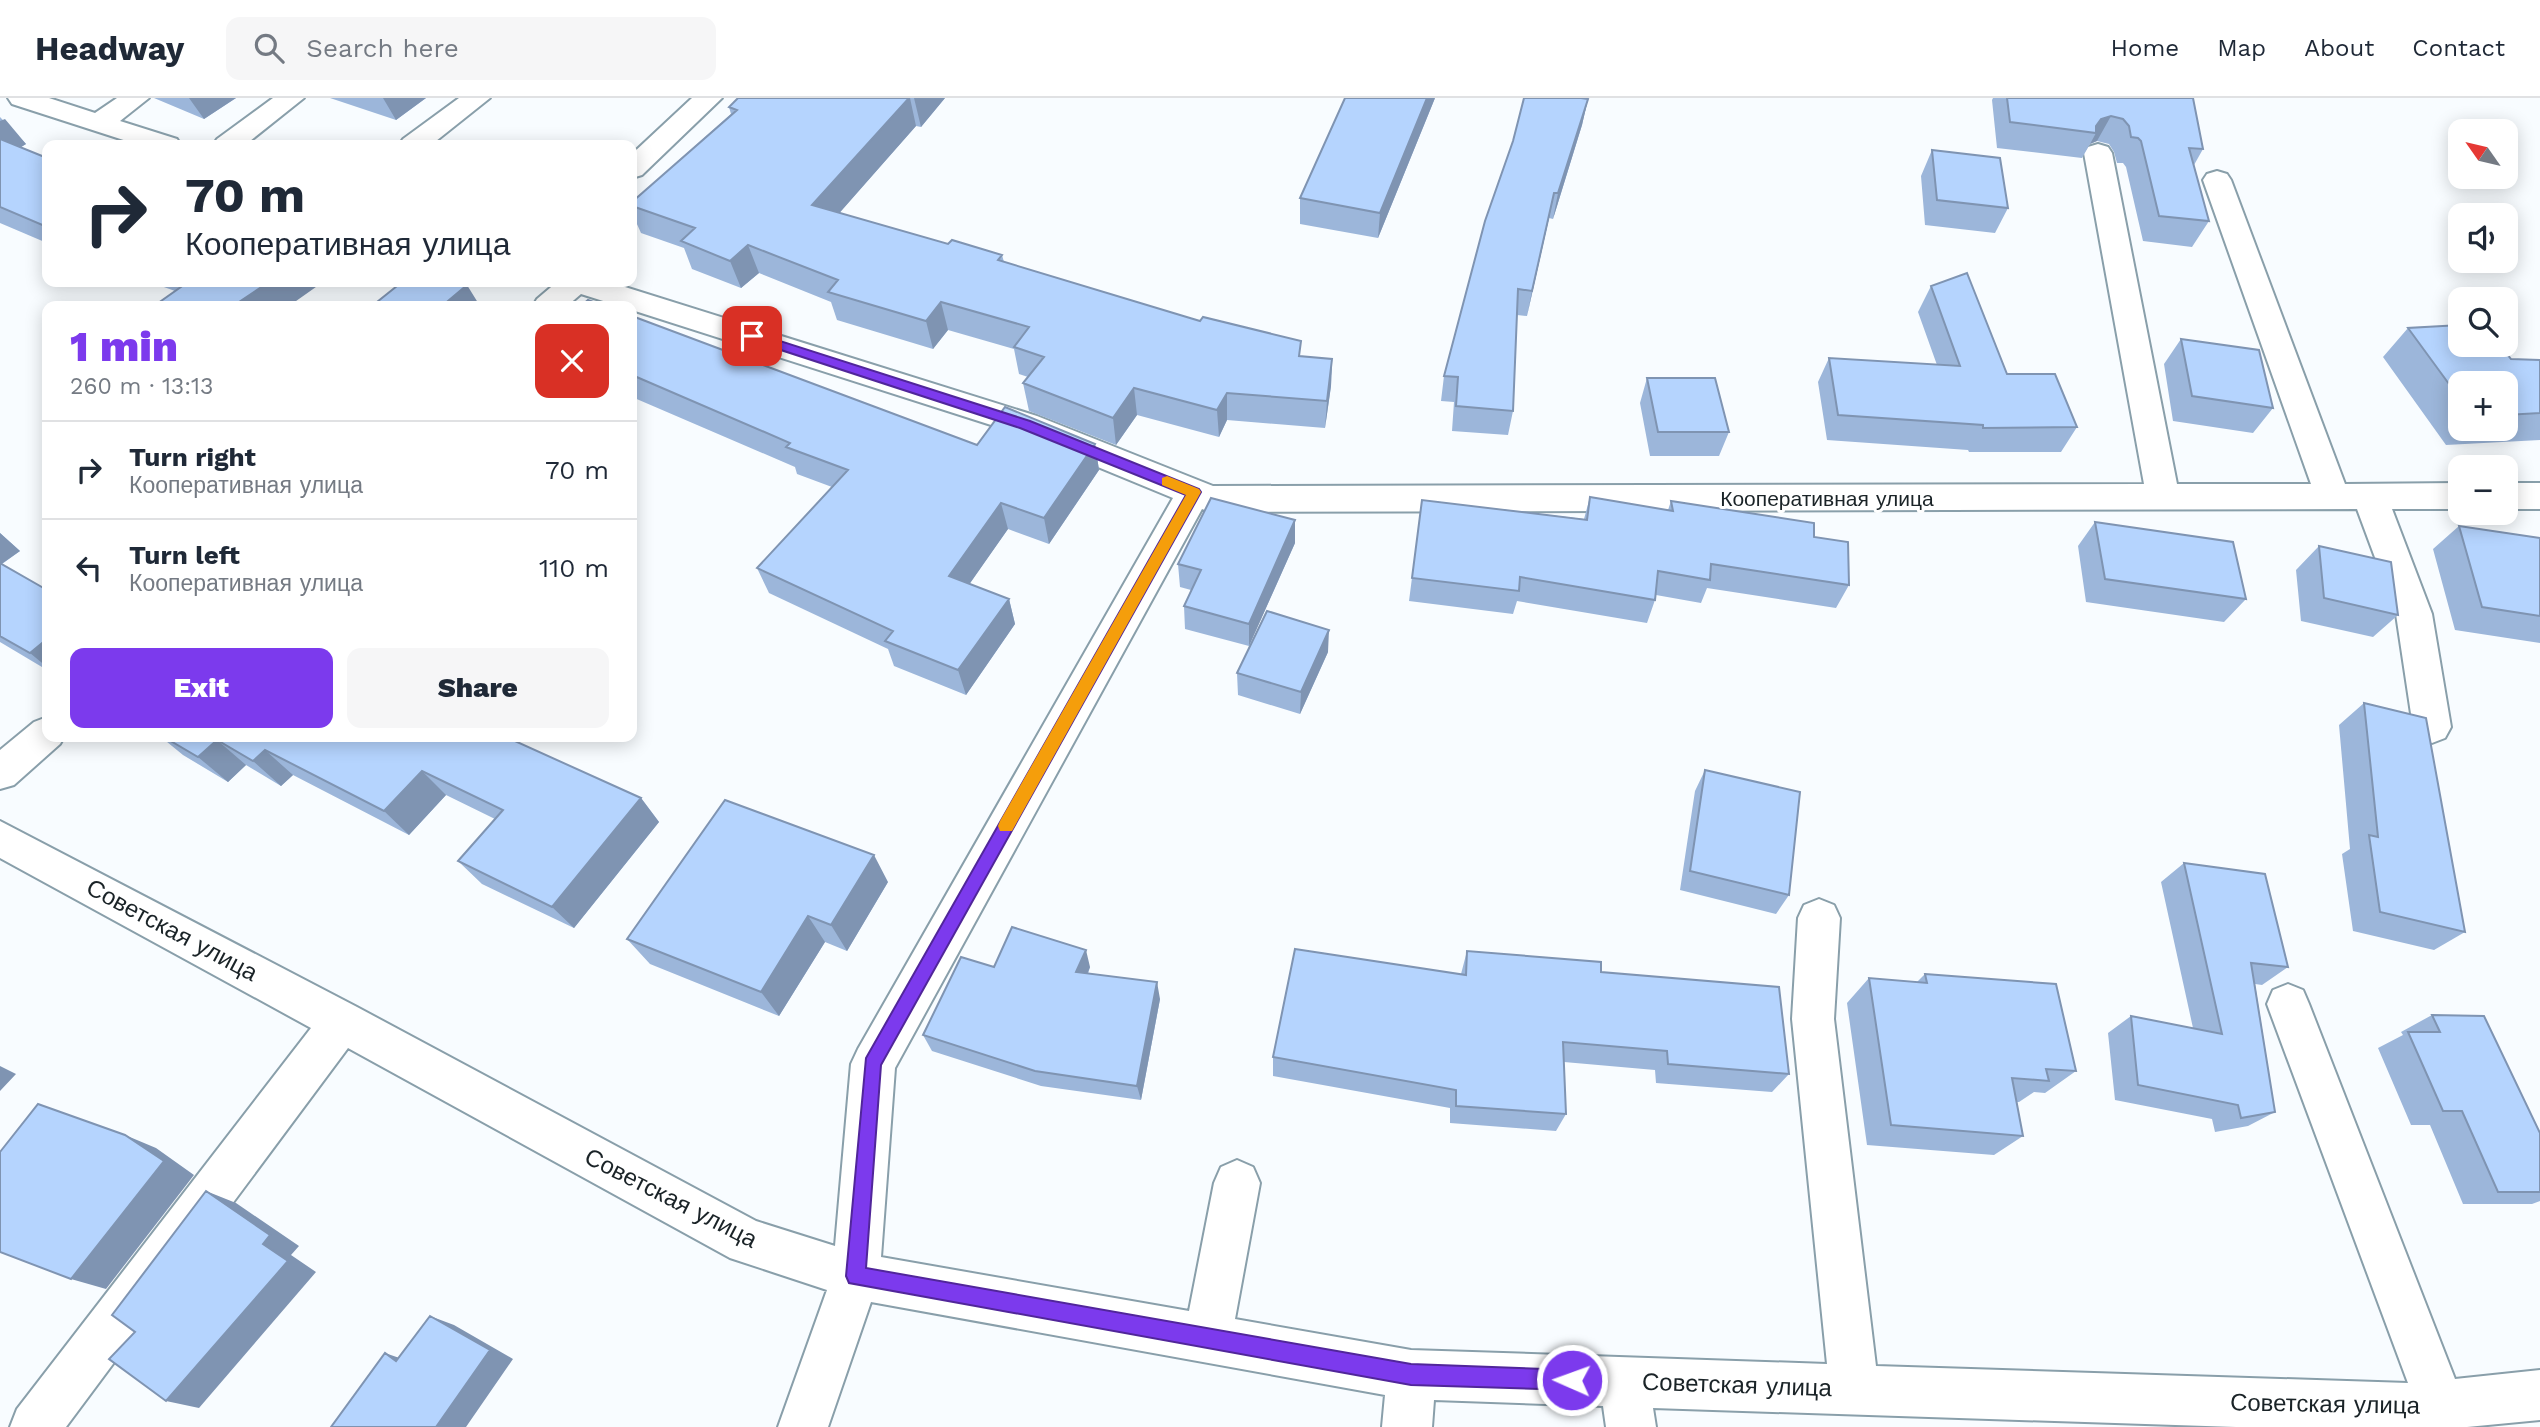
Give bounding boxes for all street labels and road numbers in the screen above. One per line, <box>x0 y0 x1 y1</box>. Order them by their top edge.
street label: Кооперативная улица <box>1720 486 1934 511</box>
street label: Советская улица <box>82 873 263 987</box>
street label: Советская улица <box>580 1142 763 1254</box>
street label: Советская улица <box>1642 1368 1833 1402</box>
street label: Советская улица <box>2230 1388 2421 1420</box>

